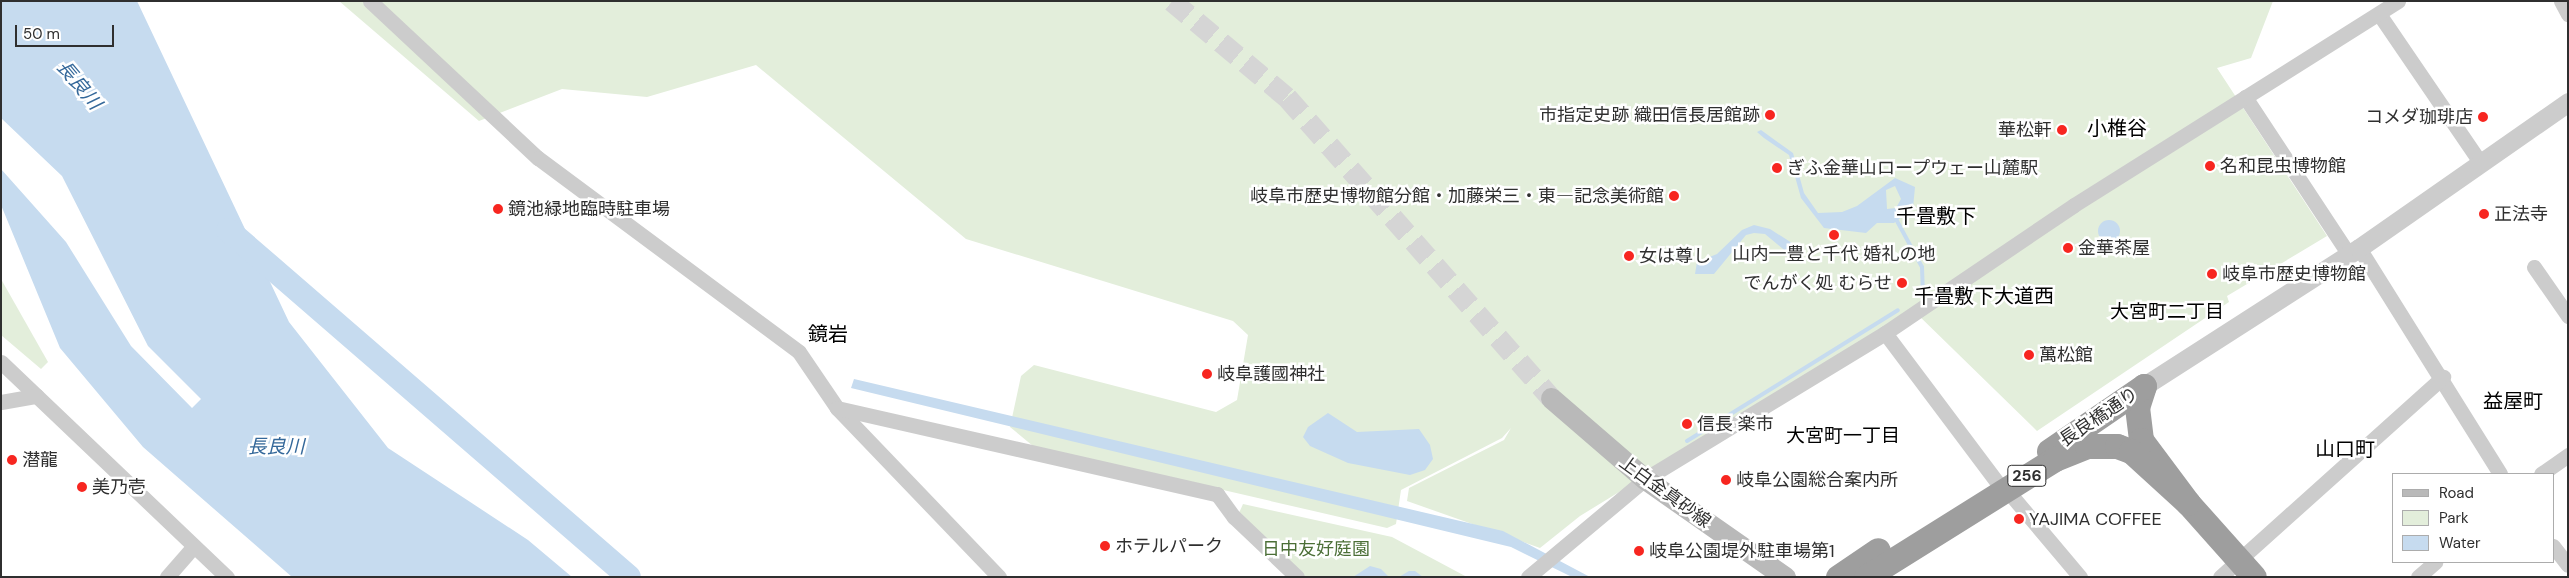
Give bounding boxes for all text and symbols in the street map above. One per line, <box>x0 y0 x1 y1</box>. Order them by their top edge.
scale bar <box>18 15 116 47</box>
text: 50 m <box>23 24 60 44</box>
water label: 長良川 <box>52 56 106 114</box>
place label: 市指定史跡 織田信長居館跡 <box>1539 104 1760 126</box>
place label: コメダ珈琲店 <box>2365 106 2473 128</box>
marker: 市指定史跡 織田信長居館跡 <box>1764 109 1776 121</box>
marker: コメダ珈琲店 <box>2477 111 2489 123</box>
district label: 小椎谷 <box>2087 116 2147 140</box>
place label: 華松軒 <box>1998 119 2052 141</box>
marker: 華松軒 <box>2056 124 2068 136</box>
place label: 名和昆虫博物館 <box>2220 155 2346 177</box>
place label: ぎふ金華山ロープウェー山麓駅 <box>1787 157 2039 179</box>
marker: 名和昆虫博物館 <box>2204 160 2216 172</box>
marker: ぎふ金華山ロープウェー山麓駅 <box>1771 162 1783 174</box>
place label: 岐阜市歴史博物館分館・加藤栄三・東―記念美術館 <box>1250 185 1664 207</box>
marker: 岐阜市歴史博物館分館・加藤栄三・東―記念美術館 <box>1668 190 1680 202</box>
place label: 鏡池緑地臨時駐車場 <box>508 198 670 220</box>
marker: 鏡池緑地臨時駐車場 <box>492 203 504 215</box>
place label: 正法寺 <box>2494 203 2548 225</box>
district label: 千畳敷下 <box>1896 204 1976 228</box>
marker: 正法寺 <box>2478 208 2490 220</box>
marker: 山内一豊と千代 婚礼の地 <box>1828 229 1840 241</box>
place label: 金華茶屋 <box>2078 237 2150 259</box>
marker: 金華茶屋 <box>2062 242 2074 254</box>
place label: 山内一豊と千代 婚礼の地 <box>1733 243 1935 265</box>
place label: 女は尊し <box>1639 245 1711 267</box>
marker: 女は尊し <box>1623 250 1635 262</box>
place label: 岐阜市歴史博物館 <box>2222 263 2366 285</box>
marker: 岐阜市歴史博物館 <box>2206 268 2218 280</box>
place label: でんがく処 むらせ <box>1743 272 1892 294</box>
marker: でんがく処 むらせ <box>1896 277 1908 289</box>
district label: 千畳敷下大道西 <box>1914 284 2054 308</box>
district label: 大宮町二丁目 <box>2110 301 2224 323</box>
district label: 鏡岩 <box>808 322 848 346</box>
place label: 萬松館 <box>2039 344 2093 366</box>
marker: 萬松館 <box>2023 349 2035 361</box>
place label: 岐阜護國神社 <box>1217 363 1325 385</box>
marker: 岐阜護國神社 <box>1201 368 1213 380</box>
street label: 長良橋通り <box>2056 383 2142 451</box>
district label: 益屋町 <box>2483 389 2543 413</box>
place label: 信長 楽市 <box>1697 413 1774 435</box>
marker: 信長 楽市 <box>1681 418 1693 430</box>
district label: 大宮町一丁目 <box>1786 425 1900 447</box>
water label: 長良川 <box>248 436 304 458</box>
district label: 山口町 <box>2315 437 2375 461</box>
place label: 潜龍 <box>22 449 58 471</box>
street label: 上白金真砂線 <box>1615 452 1715 532</box>
marker: 潜龍 <box>6 454 18 466</box>
road number: 256 <box>2007 462 2047 490</box>
place label: 岐阜公園総合案内所 <box>1736 469 1898 491</box>
legend <box>2392 473 2554 563</box>
marker: 岐阜公園総合案内所 <box>1720 474 1732 486</box>
place label: 美乃壱 <box>92 476 146 498</box>
marker: 美乃壱 <box>76 481 88 493</box>
text: Road <box>2439 483 2474 503</box>
place label: YAJIMA COFFEE <box>2029 508 2162 530</box>
text: Park <box>2439 508 2469 528</box>
marker: YAJIMA COFFEE <box>2013 513 2025 525</box>
text: Water <box>2439 533 2480 553</box>
place label: ホテルパーク <box>1115 535 1223 557</box>
park label: 日中友好庭園 <box>1262 538 1370 560</box>
marker: ホテルパーク <box>1099 540 1111 552</box>
place label: 岐阜公園堤外駐車場第1 <box>1649 540 1835 562</box>
marker: 岐阜公園堤外駐車場第1 <box>1633 545 1645 557</box>

